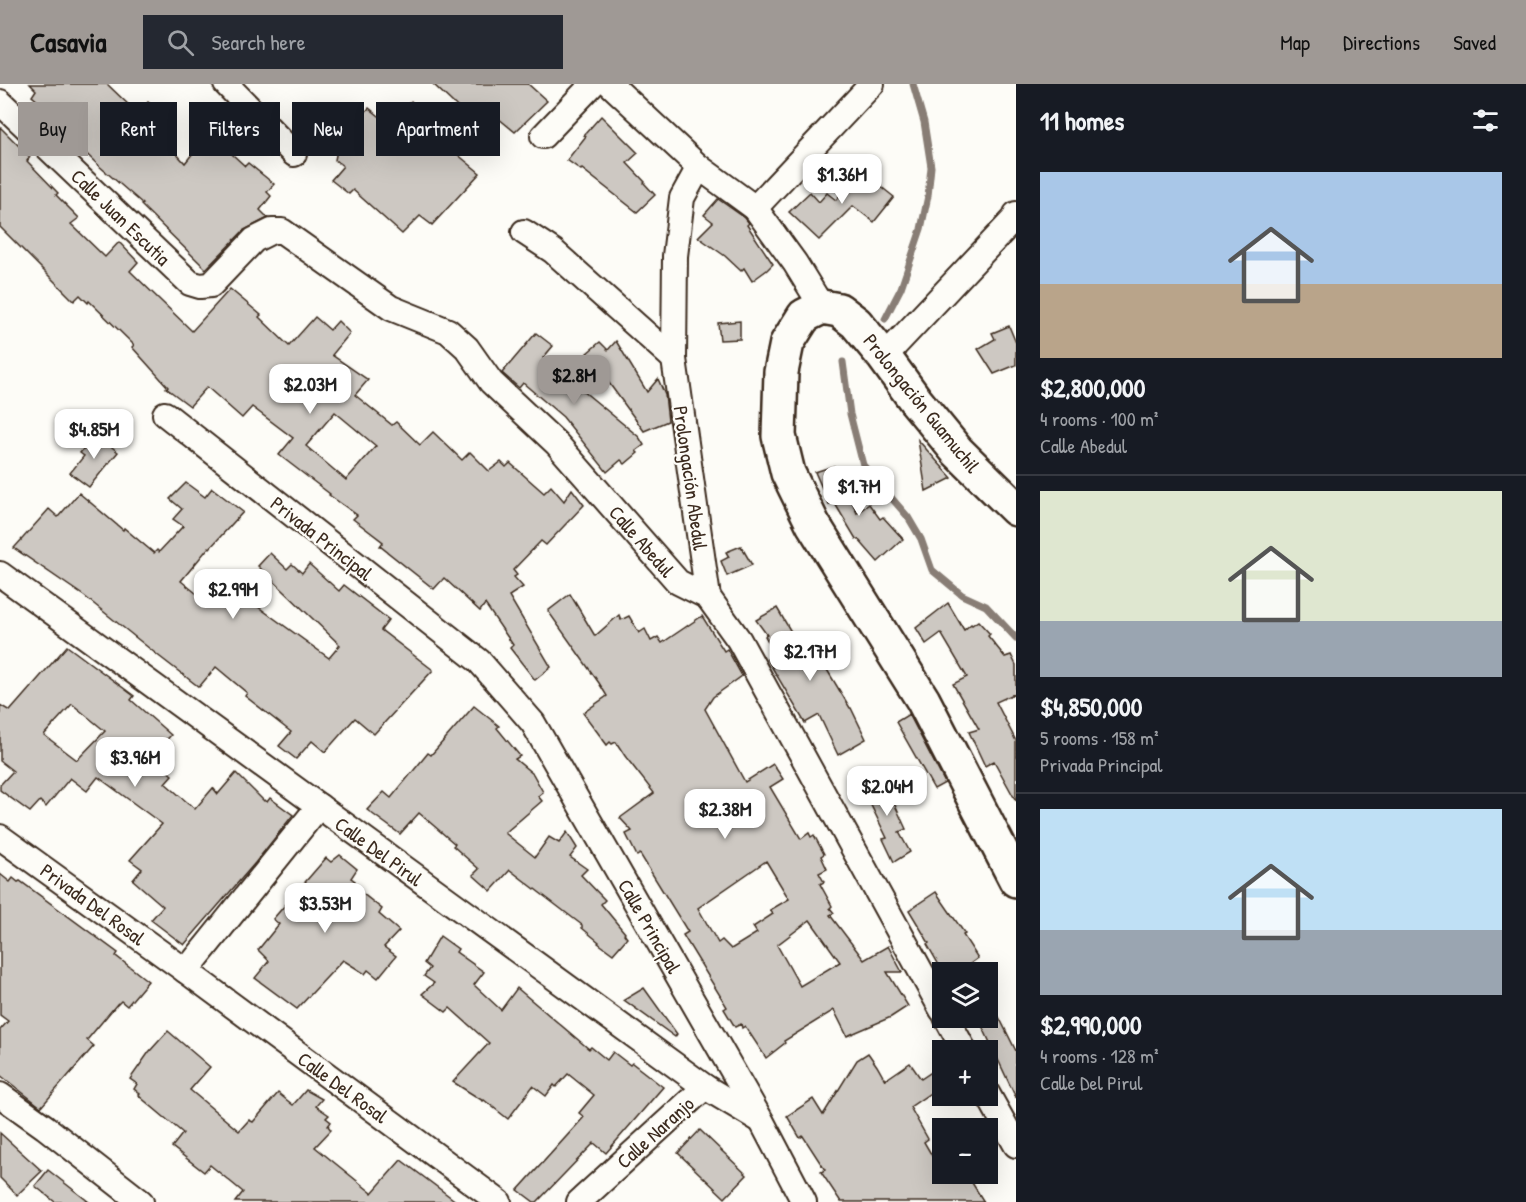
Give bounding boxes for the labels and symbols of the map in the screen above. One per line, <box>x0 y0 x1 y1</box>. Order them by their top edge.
pin: $1.36M <box>793 154 891 205</box>
street label: Calle Juan Escutia <box>65 163 177 271</box>
street label: Prolongación Guamuchil <box>858 328 987 479</box>
pin: $2.8M <box>532 355 616 406</box>
pin: $2.03M <box>261 364 359 415</box>
street label: Prolongación Abedul <box>668 404 715 553</box>
pin: $4.85M <box>45 409 143 460</box>
pin: $1.7M <box>817 466 901 517</box>
street label: Privada Principal <box>265 490 379 587</box>
street label: Calle Abedul <box>603 499 681 583</box>
pin: $2.99M <box>184 569 282 620</box>
pin: $2.17M <box>761 631 859 682</box>
pin: $3.96M <box>86 737 184 788</box>
pin: $2.04M <box>838 766 936 817</box>
pin: $2.38M <box>676 789 774 840</box>
street label: Calle Del Pirul <box>330 810 429 892</box>
street label: Privada Del Rosal <box>35 857 151 952</box>
street label: Calle Principal <box>612 874 688 979</box>
pin: $3.53M <box>276 883 374 934</box>
street label: Calle Del Rosal <box>292 1045 394 1129</box>
street label: Calle Naranjo <box>610 1090 700 1174</box>

